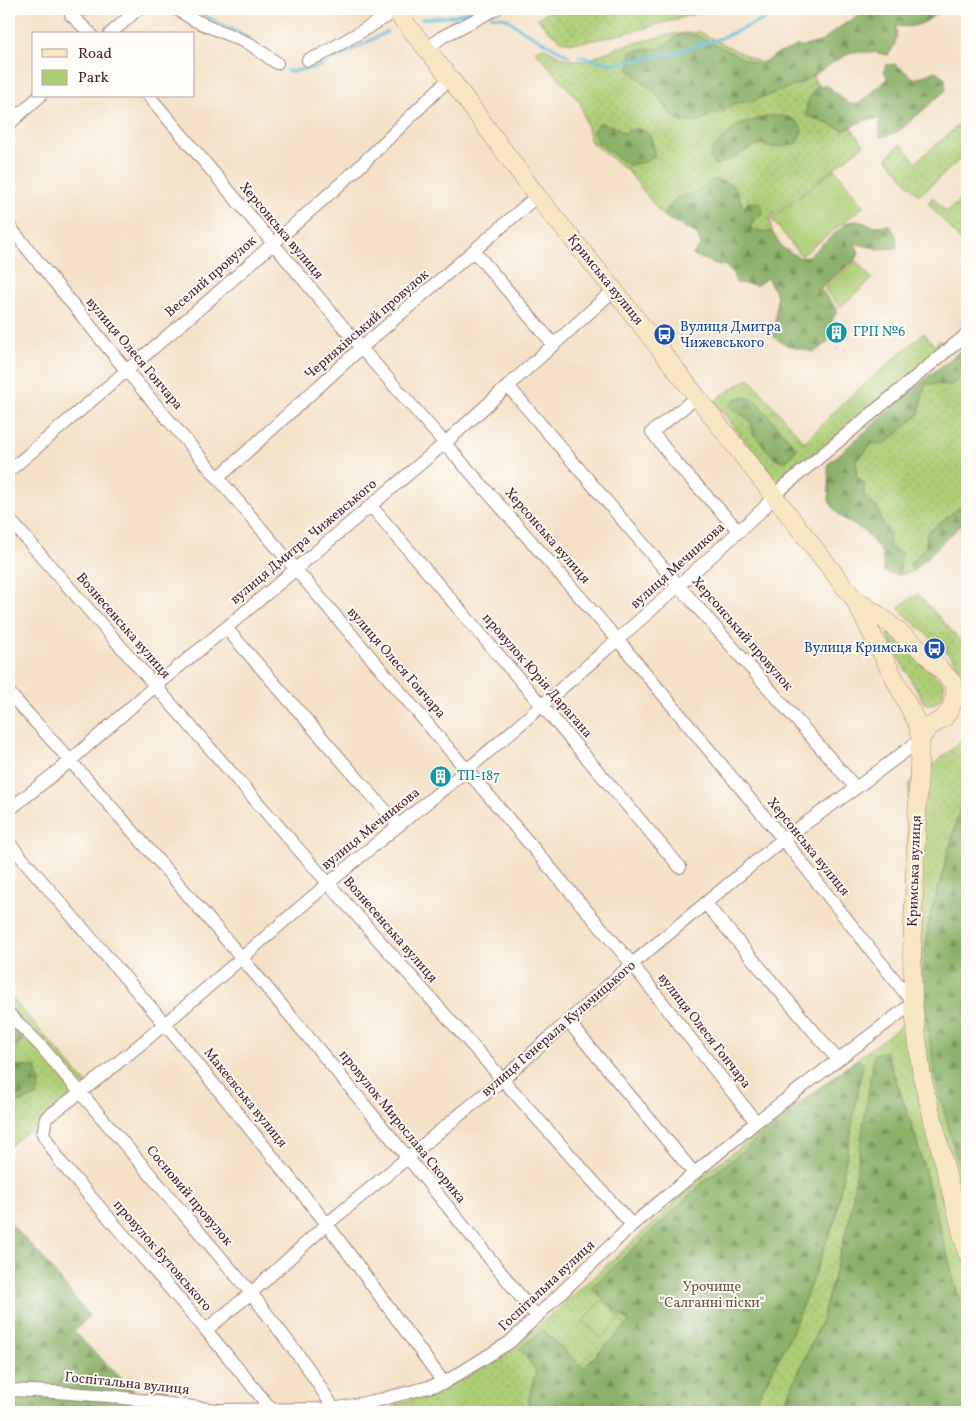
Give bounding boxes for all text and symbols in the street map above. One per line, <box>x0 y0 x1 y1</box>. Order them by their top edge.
legend <box>32 32 195 98</box>
text: Road <box>78 44 112 65</box>
text: Park <box>78 68 109 89</box>
street label: Херсонська вулиця <box>235 178 327 284</box>
street label: Кримська вулиця <box>562 231 648 329</box>
street label: Веселий провулок <box>161 232 261 322</box>
street label: Черняхівський провулок <box>301 265 434 384</box>
street label: вулиця Олеся Гончара <box>81 294 187 414</box>
place label: Вулиця Дмитра Чижевського <box>680 318 781 353</box>
building icon: ГРП №6 <box>825 320 849 344</box>
bus stop icon: Вулиця Дмитра Чижевського <box>652 323 676 347</box>
place label: ГРП №6 <box>853 323 905 342</box>
street label: вулиця Дмитра Чижевського <box>227 475 381 609</box>
street label: Херсонська вулиця <box>500 484 594 588</box>
street label: вулиця Мечникова <box>627 518 729 614</box>
street label: Вознесенська вулиця <box>72 569 174 683</box>
street label: Херсонський провулок <box>687 573 797 696</box>
street label: вулиця Олеся Гончара <box>342 603 450 723</box>
street label: провулок Юрія Дарагана <box>478 610 596 742</box>
bus stop icon: Вулиця Кримська <box>922 636 946 660</box>
place label: Вулиця Кримська <box>804 639 918 658</box>
building icon: ТП-187 <box>429 764 453 788</box>
place label: ТП-187 <box>457 767 500 786</box>
street label: вулиця Мечникова <box>318 783 424 875</box>
street label: Херсонська вулиця <box>762 794 854 900</box>
street label: Кримська вулиця <box>904 815 926 927</box>
street label: Вознесенська вулиця <box>339 873 441 987</box>
street label: вулиця Генерала Кульчицького <box>478 956 640 1102</box>
street label: вулиця Олеся Гончара <box>653 969 755 1093</box>
street label: Макеєвська вулиця <box>199 1044 291 1152</box>
street label: провулок Мирослава Скорика <box>334 1046 470 1208</box>
street label: Сосновий провулок <box>141 1142 237 1251</box>
street label: провулок Бутовського <box>108 1196 216 1316</box>
street label: Госпітальна вулиця <box>495 1236 599 1336</box>
park label: Урочище "Салганні піски" <box>660 1278 764 1313</box>
street label: Госпітальна вулиця <box>64 1368 190 1400</box>

